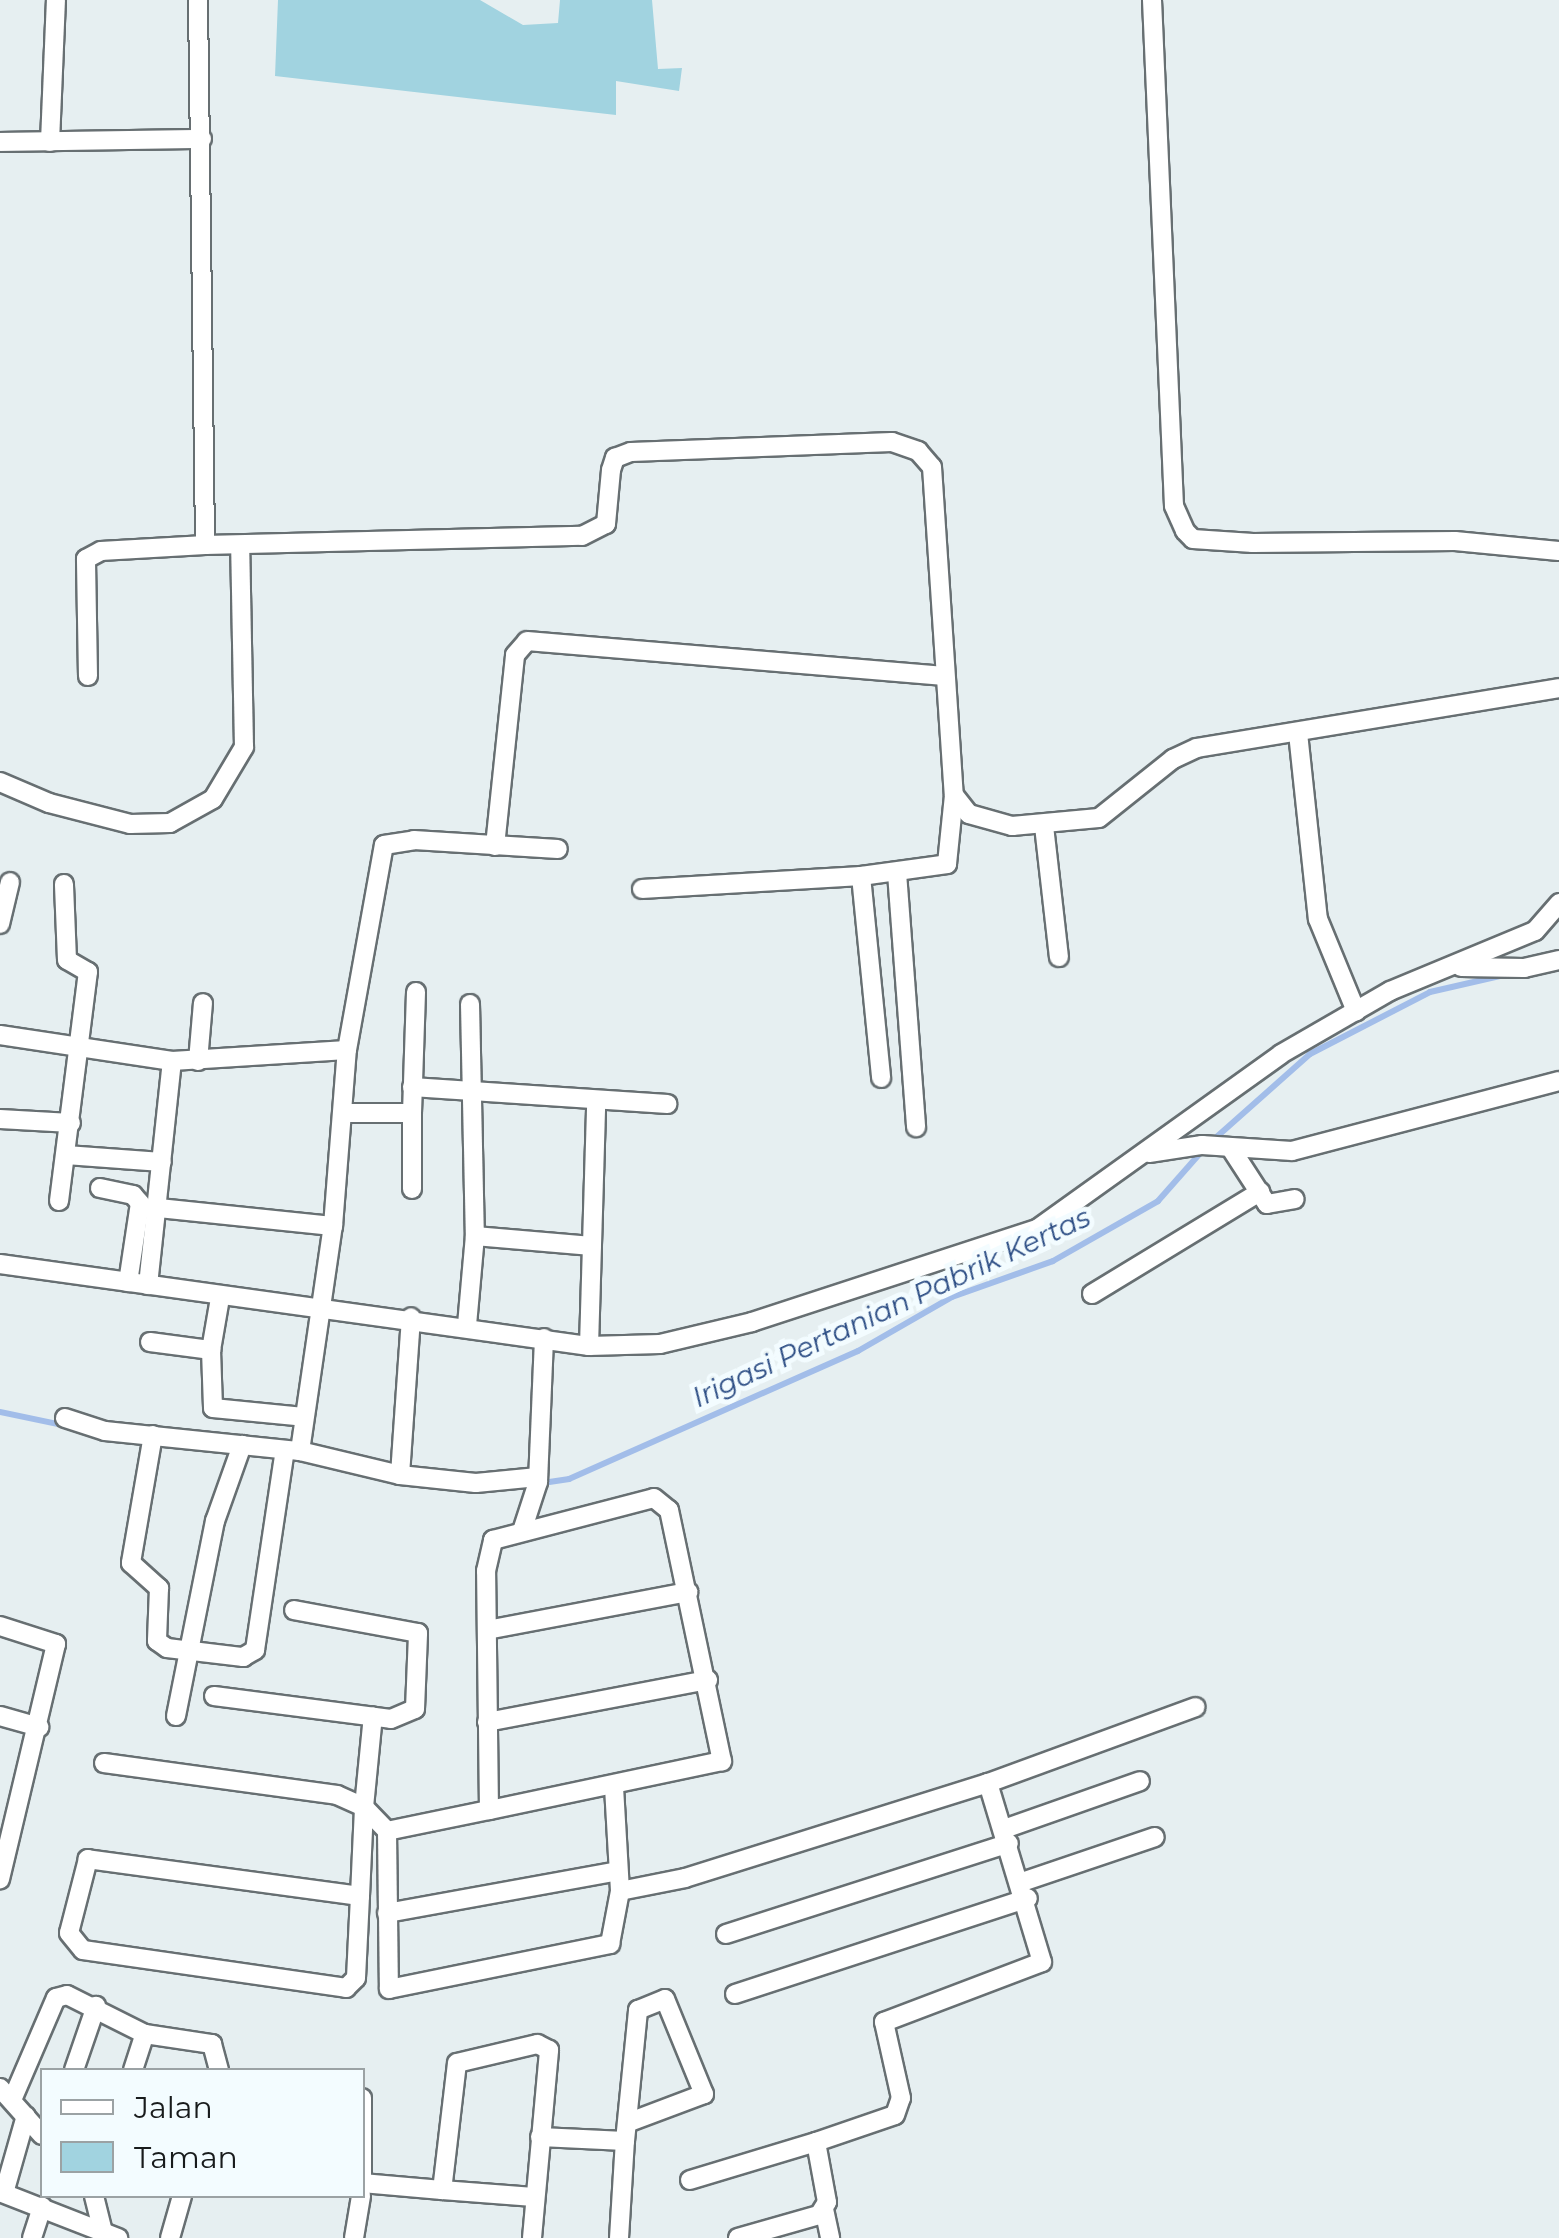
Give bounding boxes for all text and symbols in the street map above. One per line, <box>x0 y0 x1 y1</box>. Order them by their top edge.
water label: Irigasi Pertanian Pabrik Kertas <box>687 1200 1095 1414</box>
legend <box>40 2068 365 2198</box>
text: Jalan <box>134 2089 213 2126</box>
text: Taman <box>134 2139 238 2176</box>

